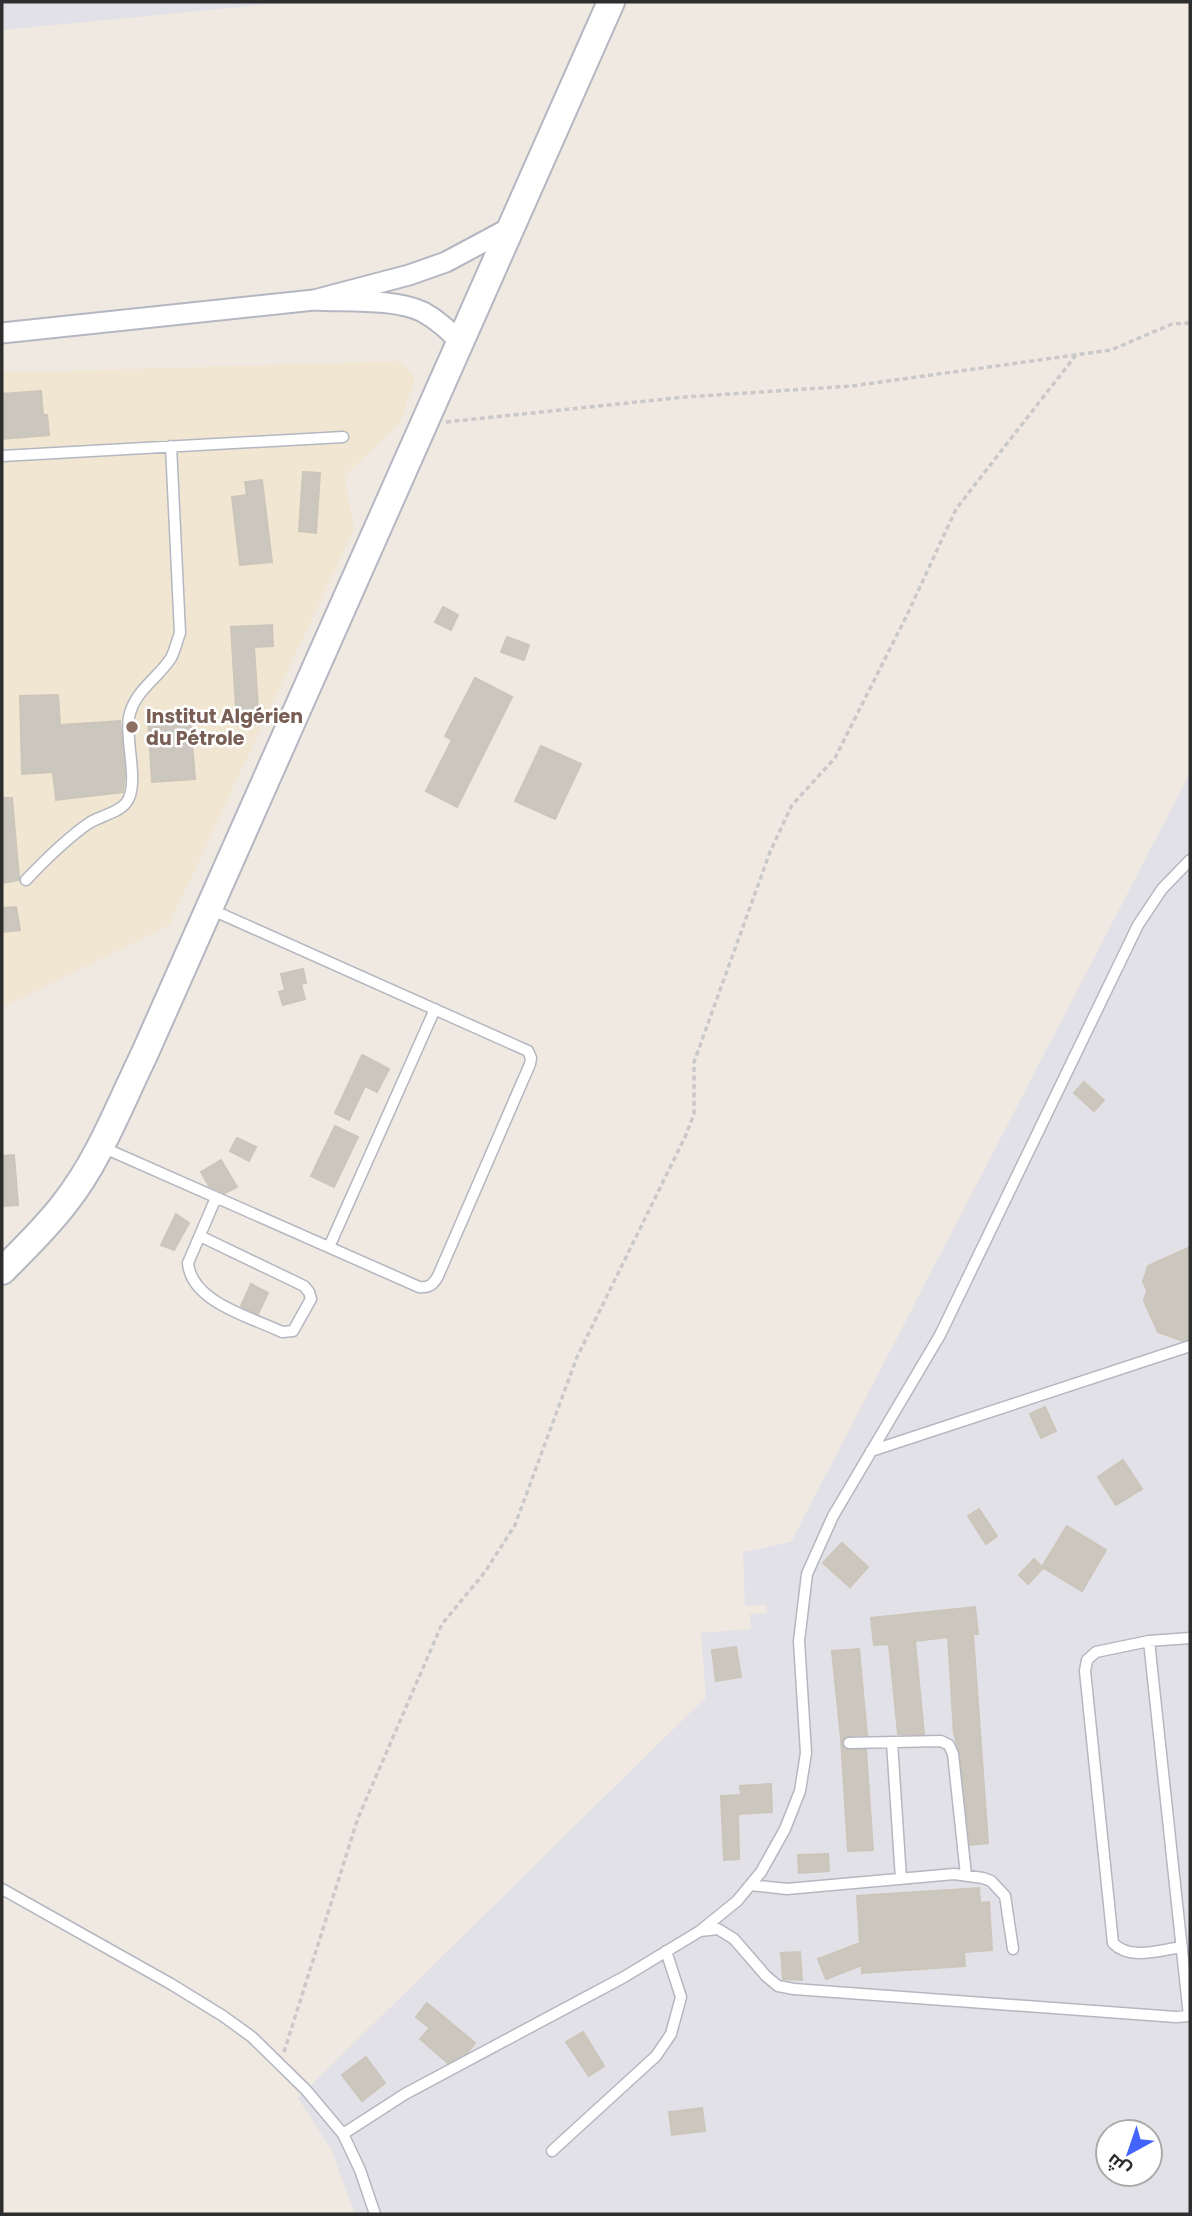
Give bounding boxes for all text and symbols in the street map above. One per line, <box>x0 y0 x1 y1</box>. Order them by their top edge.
place label: Institut Algérien du Pétrole <box>146 703 303 752</box>
marker: Institut Algérien du Pétrole <box>124 719 140 735</box>
north arrow <box>1094 2118 1164 2188</box>
text: ش <box>1100 2147 1136 2184</box>

